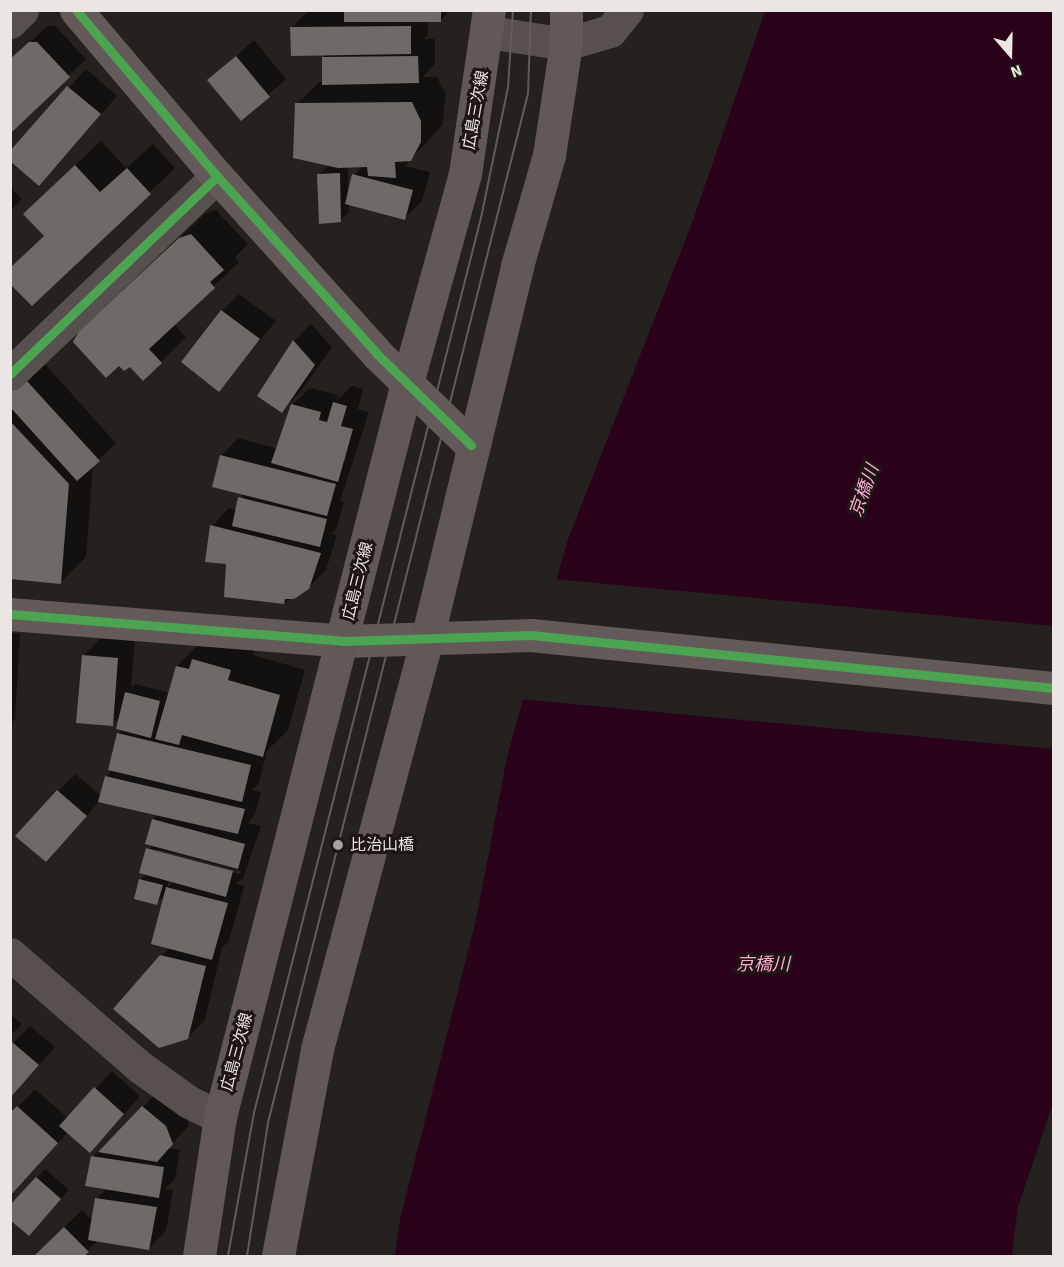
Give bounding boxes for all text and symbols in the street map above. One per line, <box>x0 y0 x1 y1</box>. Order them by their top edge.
north arrow <box>980 24 1040 84</box>
text: N <box>1007 59 1025 83</box>
street label: 広島三次線 <box>460 69 492 151</box>
water label: 京橋川 <box>846 462 884 520</box>
street label: 広島三次線 <box>339 540 377 622</box>
place label: 比治山橋 <box>350 835 414 855</box>
marker: 比治山橋 <box>331 838 345 852</box>
water label: 京橋川 <box>736 954 790 976</box>
street label: 広島三次線 <box>217 1011 257 1093</box>

